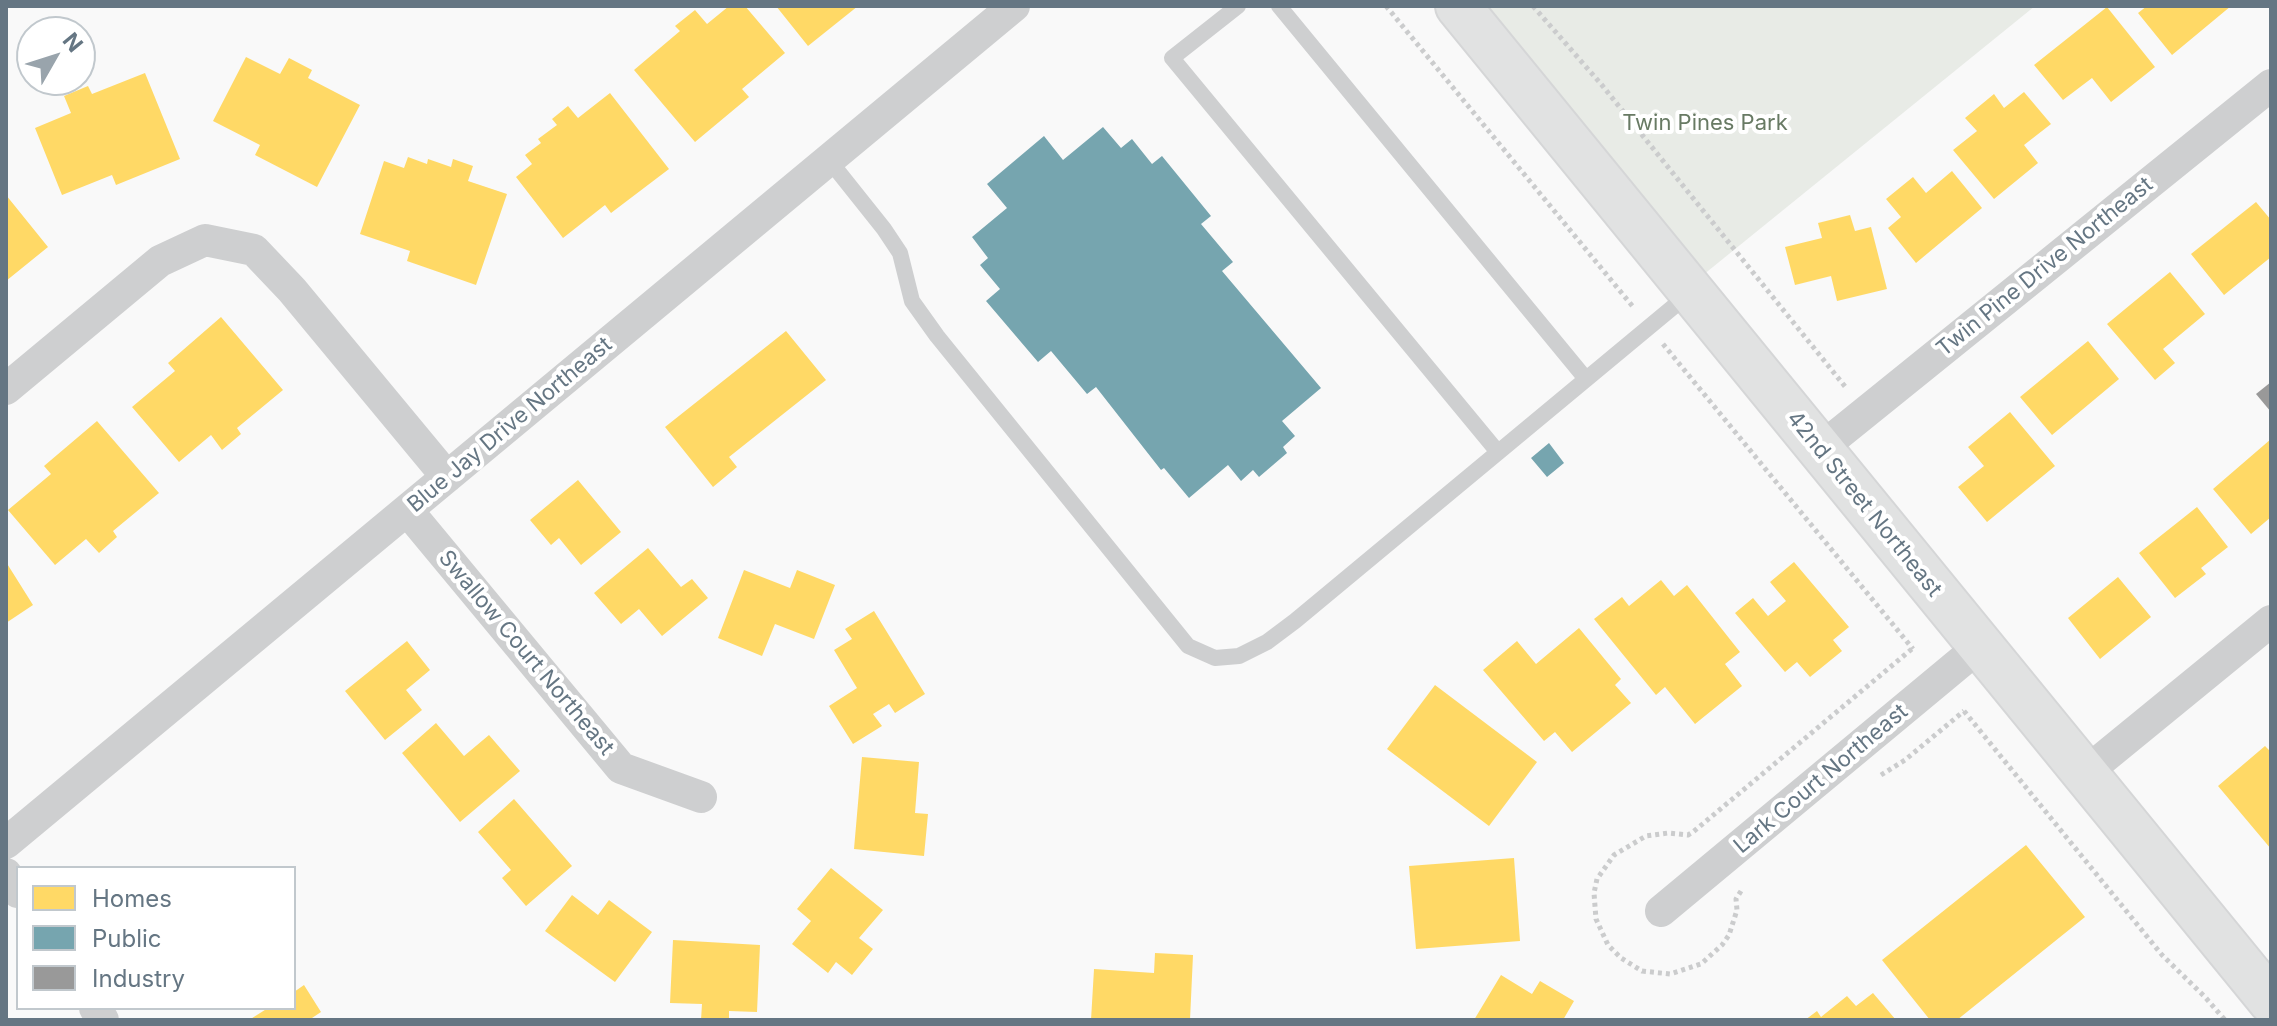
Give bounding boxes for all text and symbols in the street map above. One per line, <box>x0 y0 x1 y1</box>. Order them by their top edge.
north arrow <box>16 16 96 96</box>
text: N <box>58 27 88 57</box>
park label: Twin Pines Park <box>1622 110 1788 136</box>
street label: Twin Pine Drive Northeast <box>1932 172 2158 362</box>
street label: Blue Jay Drive Northeast <box>403 332 617 518</box>
street label: 42nd Street Northeast <box>1781 406 1947 602</box>
street label: Swallow Court Northeast <box>433 545 619 761</box>
street label: Lark Court Northeast <box>1729 699 1913 859</box>
legend <box>16 866 296 1010</box>
text: Homes <box>92 884 172 913</box>
text: Public <box>92 924 162 953</box>
text: Industry <box>92 964 185 993</box>

